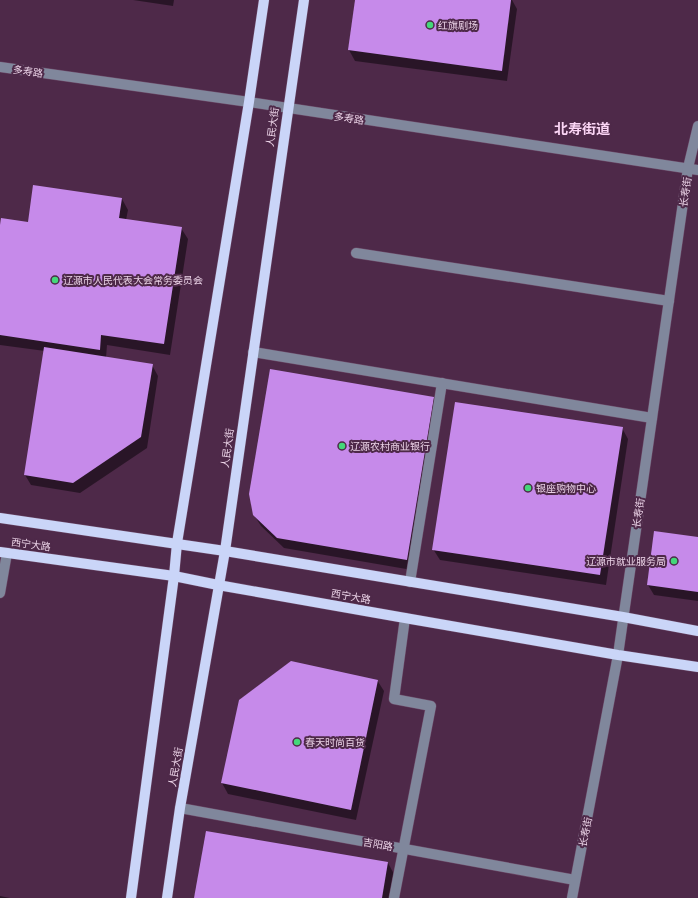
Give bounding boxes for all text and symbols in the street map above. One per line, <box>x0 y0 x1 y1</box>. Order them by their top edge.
marker: 红旗剧场 <box>425 20 435 30</box>
place label: 红旗剧场 <box>438 20 478 31</box>
street label: 多寿路 <box>12 64 44 79</box>
street label: 人民大街 <box>264 106 281 148</box>
street label: 多寿路 <box>333 111 365 126</box>
district label: 北寿街道 <box>554 121 610 137</box>
street label: 长寿街 <box>678 176 693 208</box>
marker: 辽源市人民代表大会常务委员会 <box>50 275 60 285</box>
place label: 辽源市人民代表大会常务委员会 <box>63 275 203 286</box>
street label: 人民大街 <box>219 427 236 469</box>
marker: 辽源农村商业银行 <box>337 441 347 451</box>
place label: 辽源农村商业银行 <box>350 441 430 452</box>
marker: 银座购物中心 <box>523 483 533 493</box>
place label: 银座购物中心 <box>536 483 596 494</box>
street label: 长寿街 <box>631 497 646 529</box>
street label: 西宁大路 <box>10 536 52 553</box>
place label: 辽源市就业服务局 <box>586 556 666 567</box>
marker: 辽源市就业服务局 <box>669 556 679 566</box>
street label: 西宁大路 <box>330 588 372 605</box>
marker: 春天时尚百货 <box>292 737 302 747</box>
place label: 春天时尚百货 <box>305 737 365 748</box>
street label: 人民大街 <box>167 746 184 788</box>
street label: 长寿街 <box>577 816 594 848</box>
street label: 吉阳路 <box>362 836 394 853</box>

